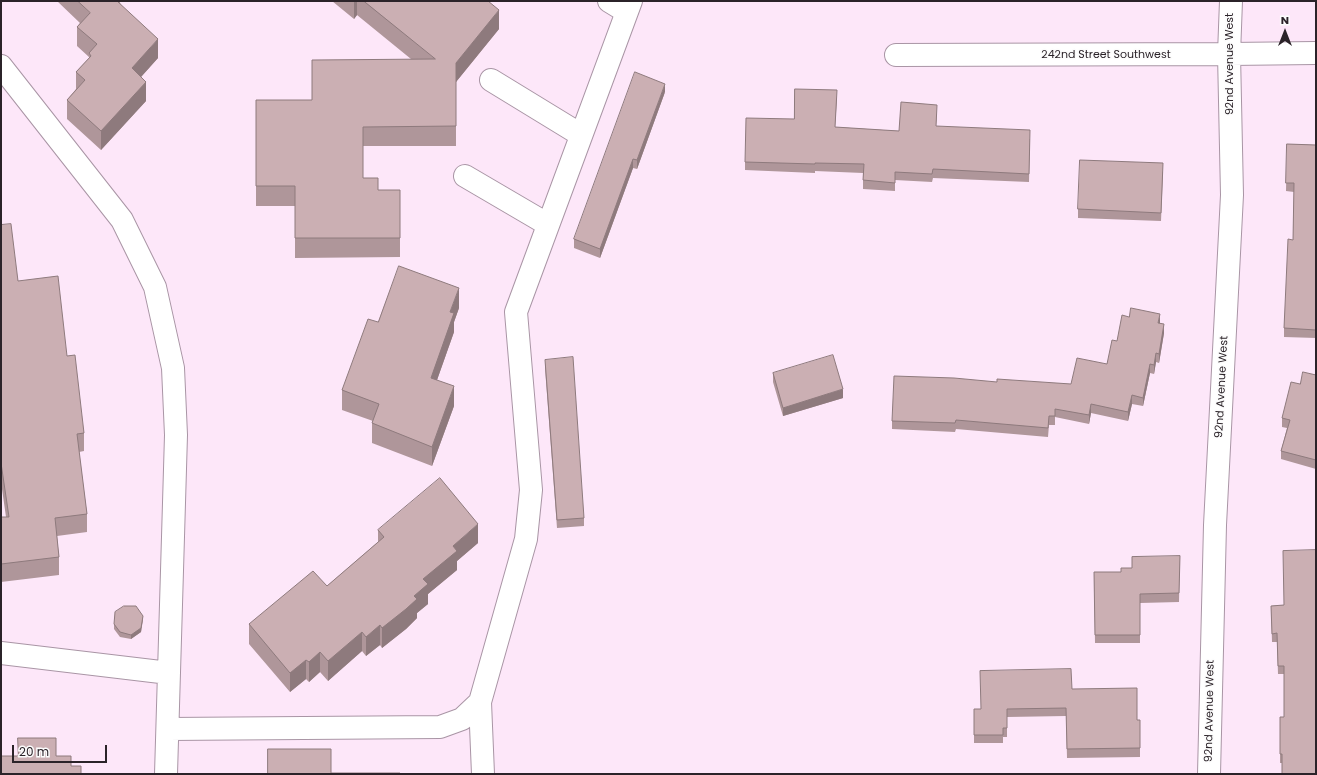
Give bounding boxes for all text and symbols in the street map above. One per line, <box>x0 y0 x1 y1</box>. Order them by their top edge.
north arrow <box>1265 12 1305 52</box>
text: N <box>1281 12 1289 28</box>
street label: 92nd Avenue West <box>1223 13 1237 115</box>
street label: 242nd Street Southwest <box>1041 48 1171 62</box>
street label: 92nd Avenue West <box>1213 336 1231 438</box>
street label: 92nd Avenue West <box>1203 660 1217 762</box>
scale bar <box>14 737 109 763</box>
text: 20 m <box>19 743 49 760</box>

